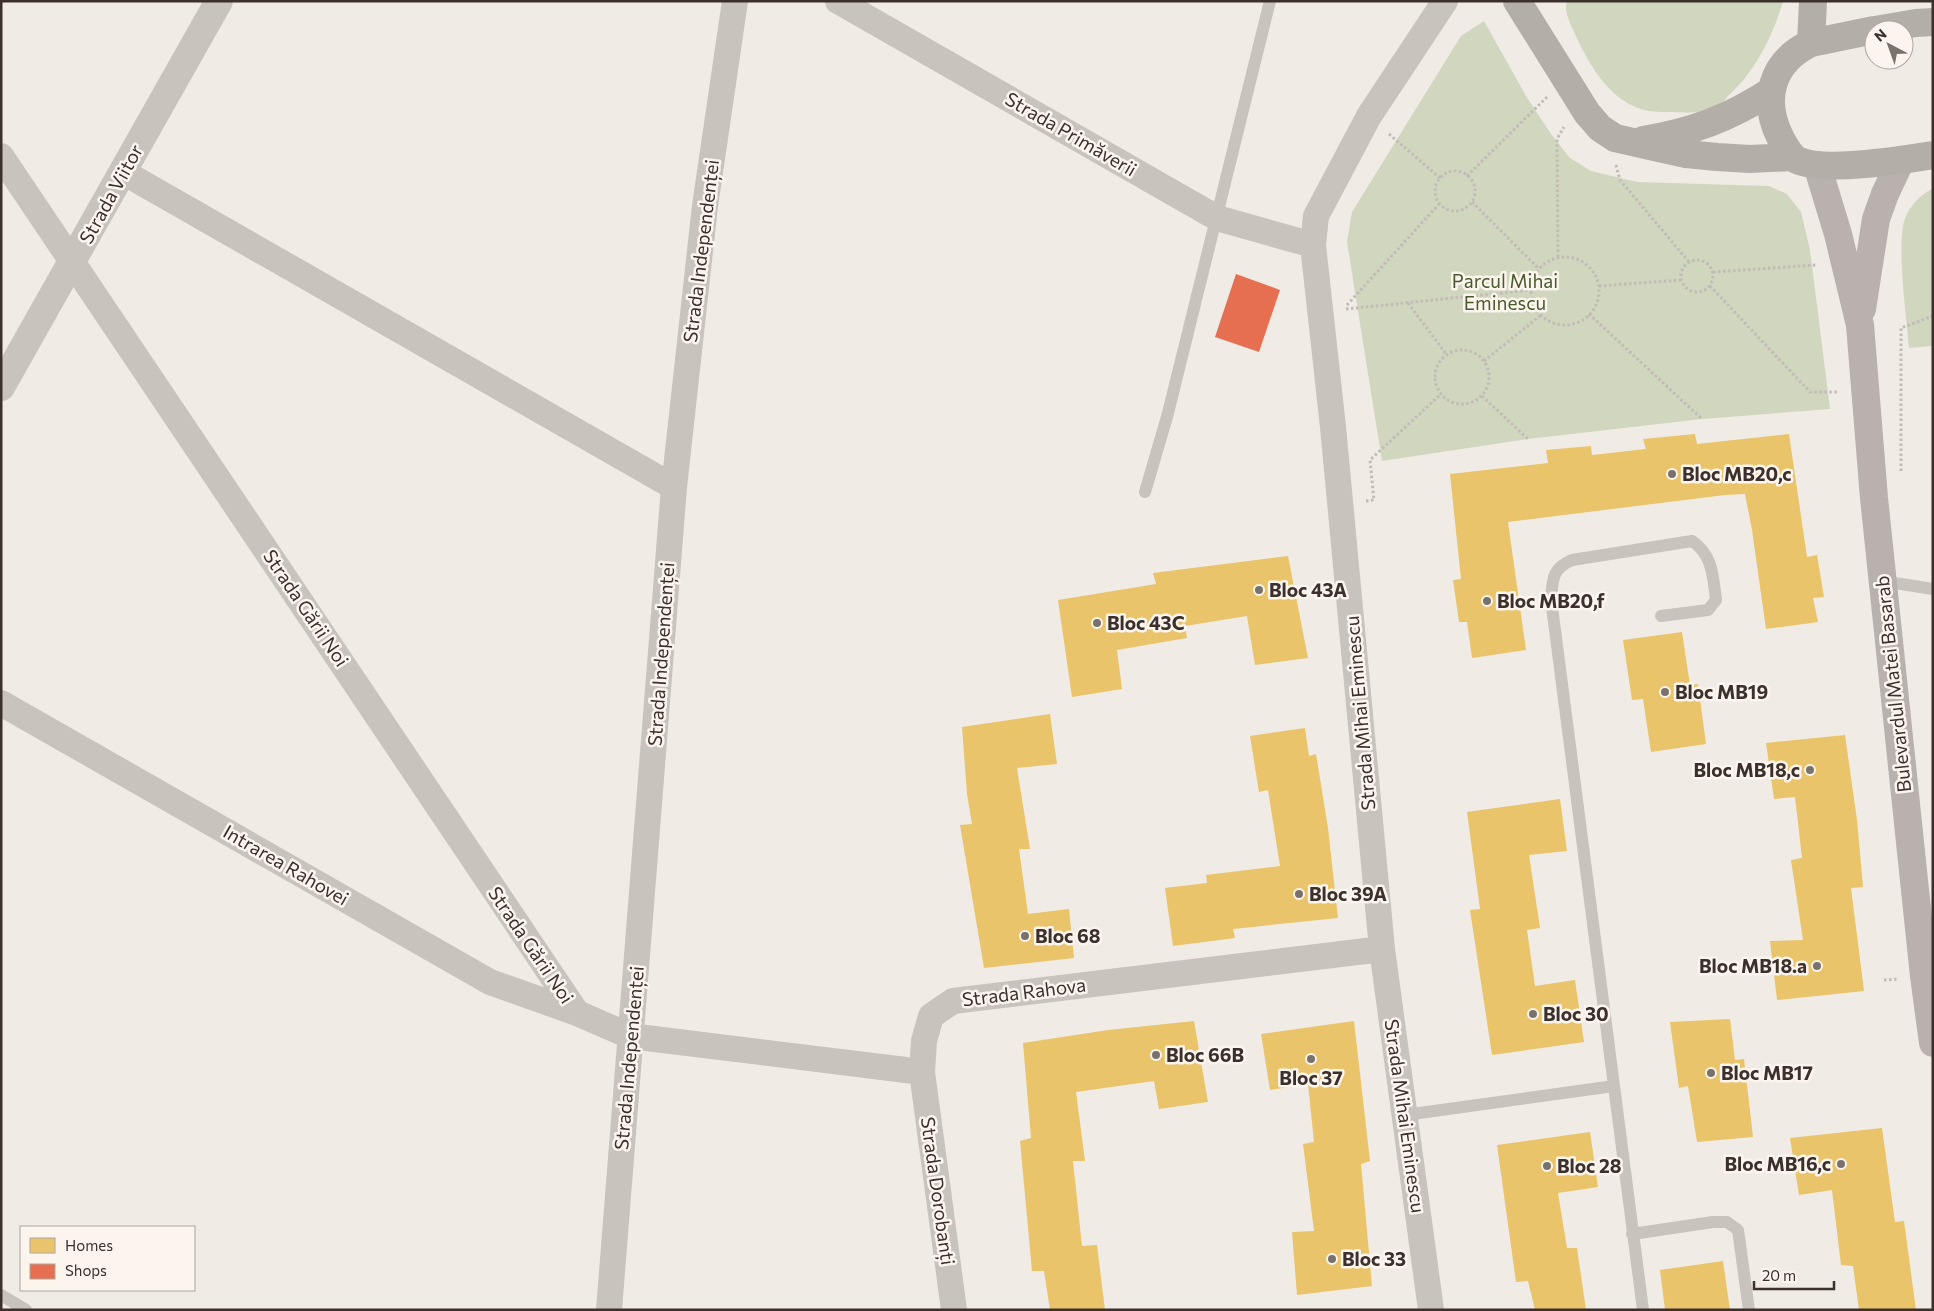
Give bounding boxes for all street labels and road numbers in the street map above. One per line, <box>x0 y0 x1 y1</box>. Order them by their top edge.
street label: Strada Primăverii <box>1001 87 1141 181</box>
street label: Strada Viitor <box>74 140 147 247</box>
street label: Strada Independenței <box>678 158 725 344</box>
street label: Strada Gării Noi <box>259 545 354 671</box>
street label: Strada Independenței <box>643 561 680 747</box>
street label: Bulevardul Matei Basarab <box>1870 575 1915 794</box>
street label: Strada Mihai Eminescu <box>1340 615 1379 811</box>
street label: Intrarea Rahovei <box>219 819 353 910</box>
street label: Strada Gării Noi <box>484 882 579 1008</box>
street label: Strada Independenței <box>609 965 650 1151</box>
street label: Strada Rahova <box>961 972 1087 1011</box>
street label: Strada Mihai Eminescu <box>1381 1018 1430 1214</box>
street label: Strada Dorobanți <box>915 1115 960 1267</box>

